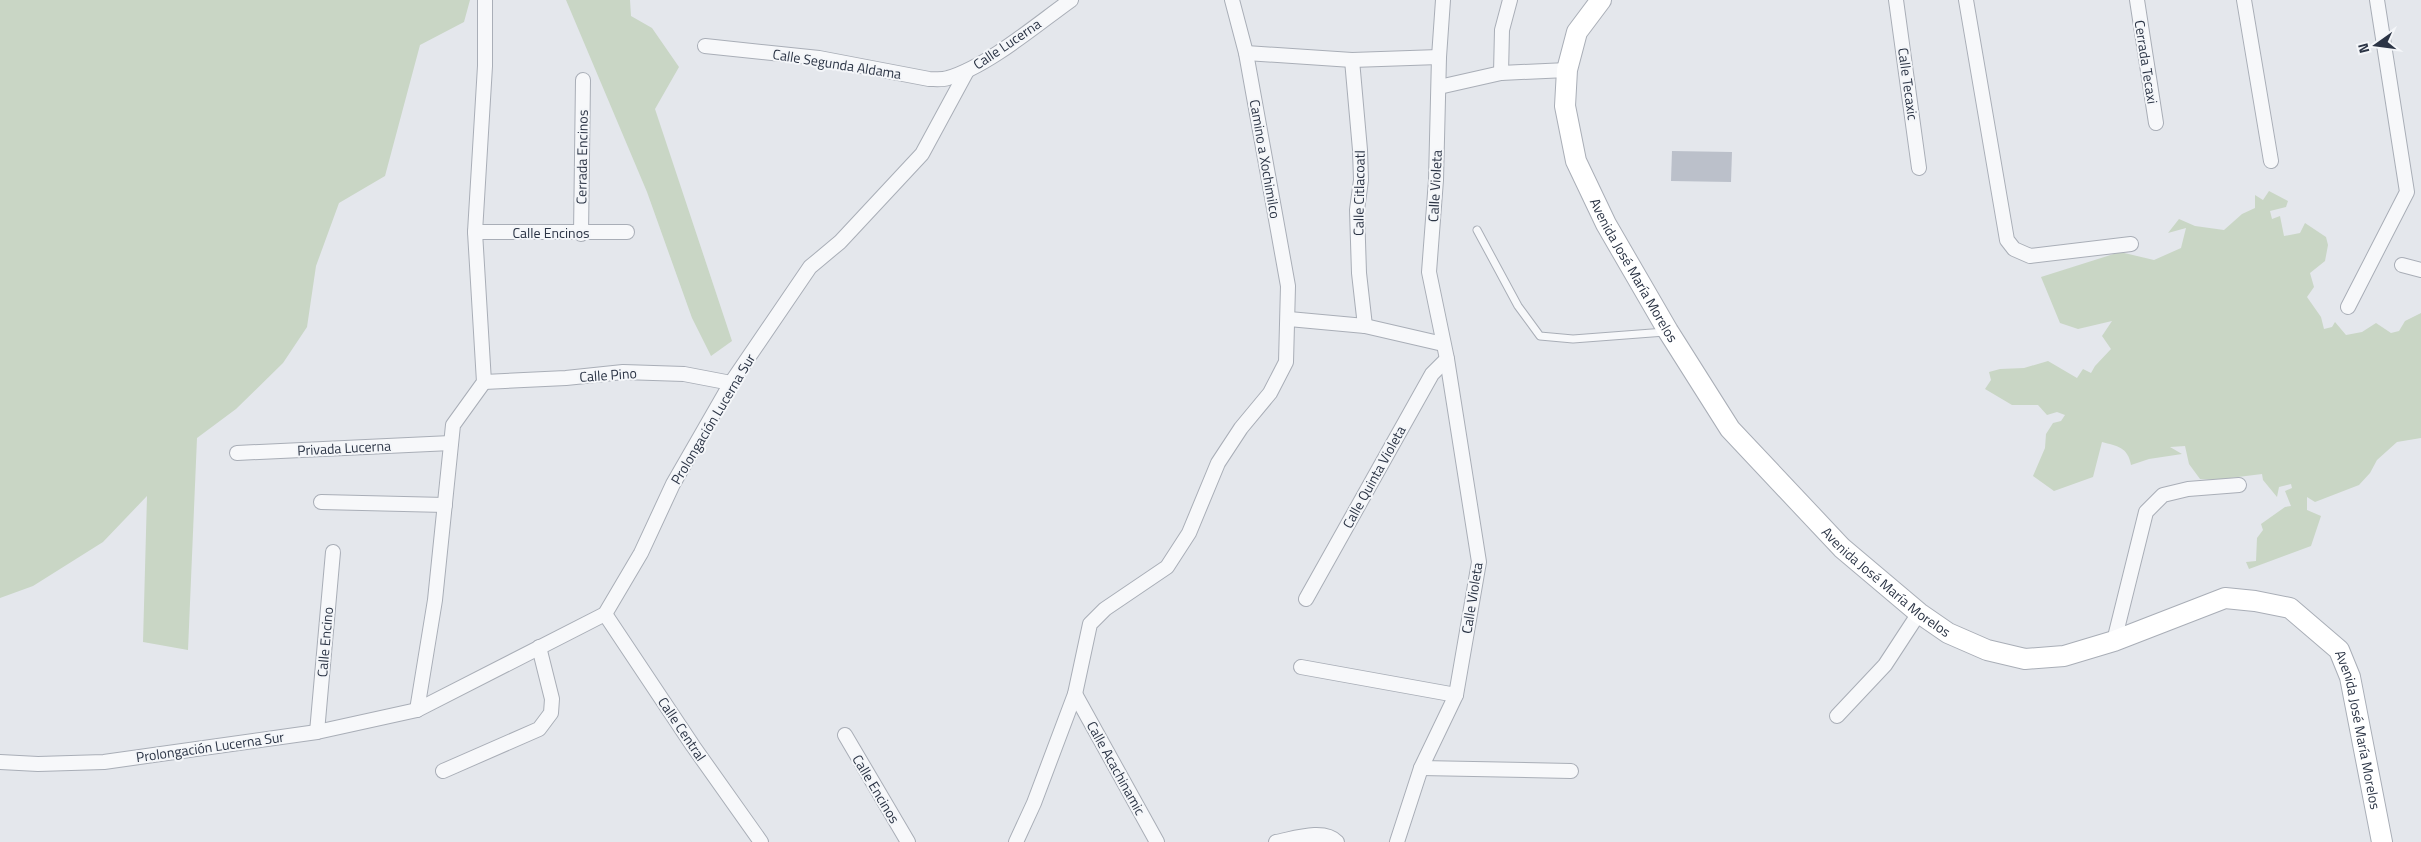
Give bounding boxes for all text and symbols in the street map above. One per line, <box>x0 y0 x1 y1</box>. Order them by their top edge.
street label: Calle Lucerna <box>969 13 1045 74</box>
street label: Cerrada Tecaxi <box>2130 19 2163 105</box>
north arrow <box>2351 20 2401 70</box>
text: N <box>2352 41 2374 56</box>
street label: Calle Segunda Aldama <box>771 43 903 84</box>
street label: Calle Tecaxic <box>1893 46 1924 122</box>
street label: Camino a Xochimilco <box>1245 98 1286 220</box>
street label: Cerrada Encinos <box>570 110 593 204</box>
street label: Calle Violeta <box>1422 149 1447 222</box>
street label: Calle Citlacoatl <box>1347 150 1370 236</box>
street label: Avenida José María Morelos <box>1585 194 1683 346</box>
street label: Calle Encinos <box>512 222 590 243</box>
street label: Prolongación Lucerna Sur <box>665 349 760 488</box>
street label: Calle Pino <box>579 362 637 387</box>
street label: Calle Quinta Violeta <box>1337 422 1410 532</box>
street label: Privada Lucerna <box>297 435 391 460</box>
street label: Avenida José María Morelos <box>1817 522 1955 642</box>
street label: Calle Violeta <box>1456 561 1488 635</box>
street label: Calle Encino <box>311 606 338 678</box>
street label: Avenida José María Morelos <box>2330 647 2386 811</box>
street label: Calle Central <box>653 692 712 765</box>
street label: Calle Acachinamic <box>1082 717 1151 819</box>
street label: Prolongación Lucerna Sur <box>134 726 286 767</box>
street label: Calle Encinos <box>848 750 905 827</box>

